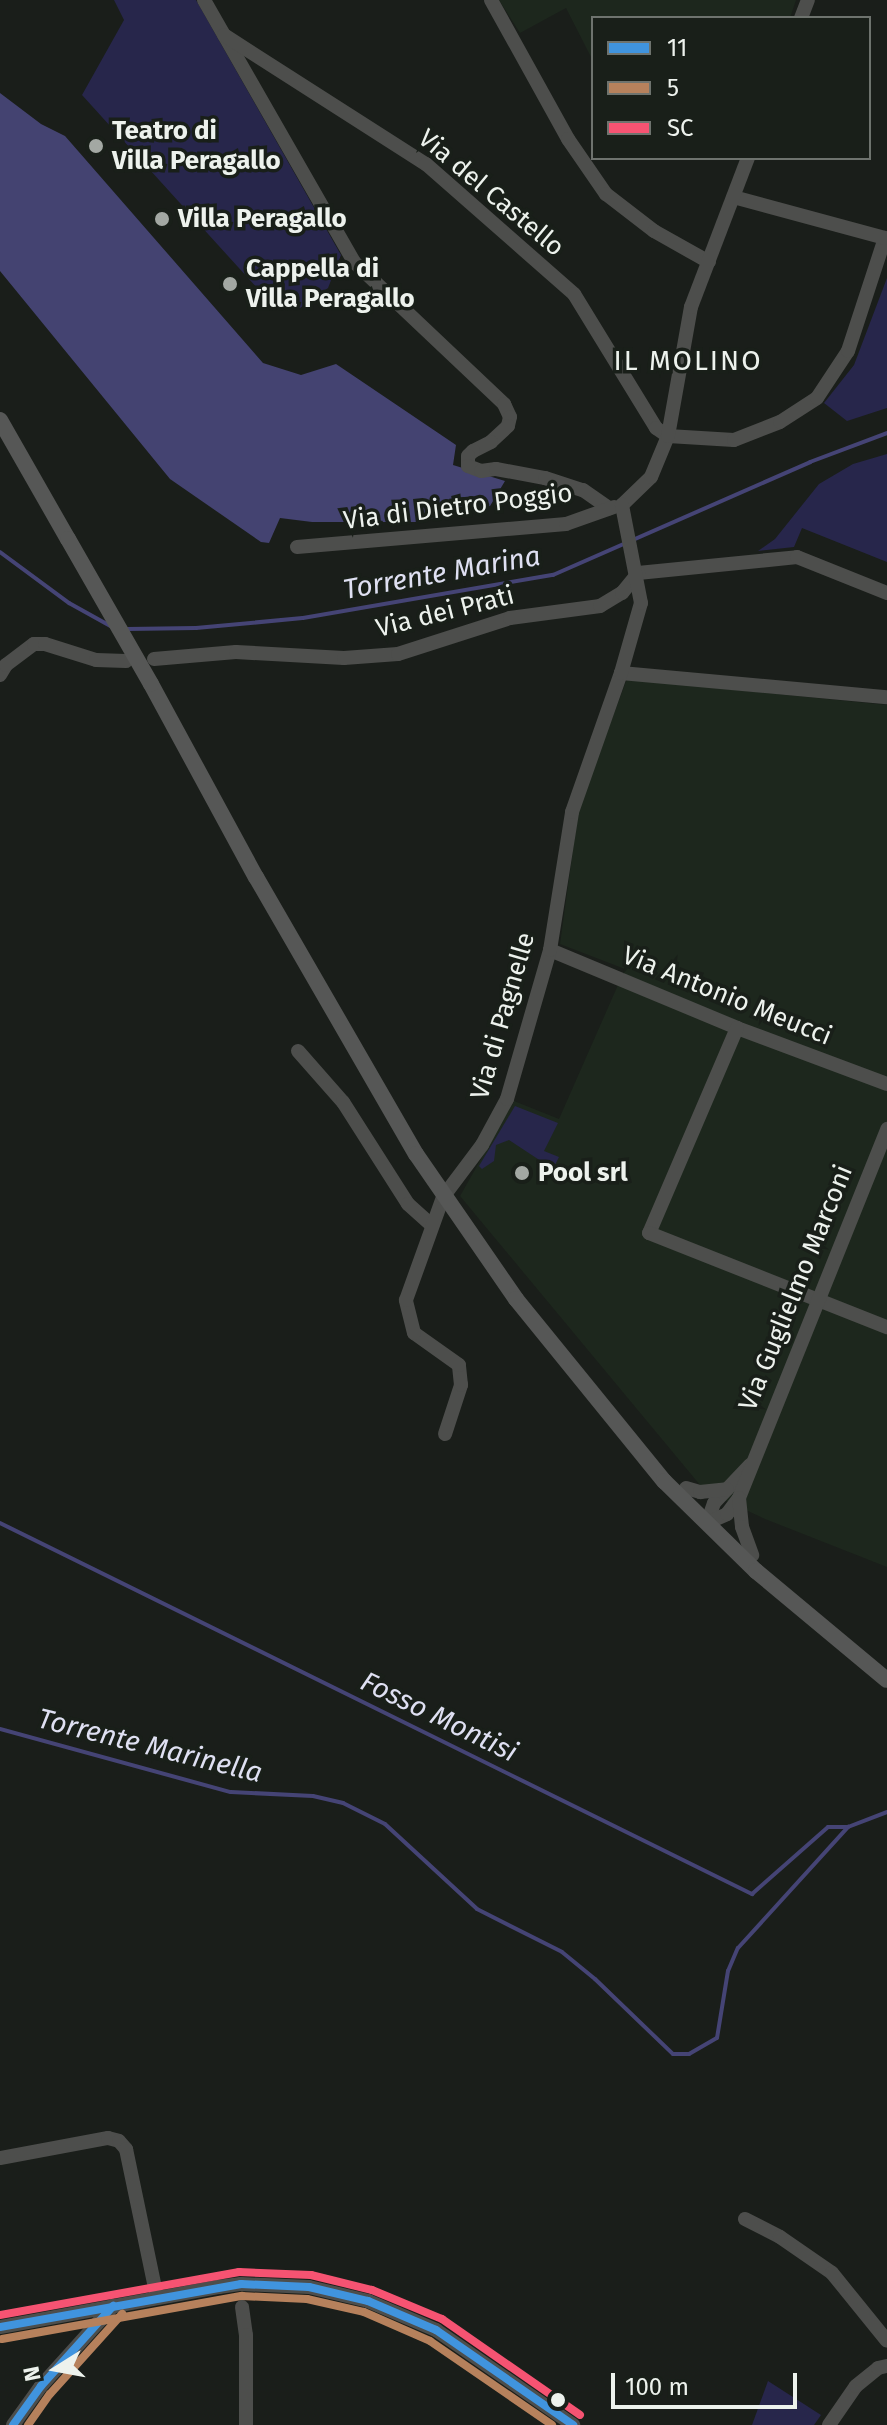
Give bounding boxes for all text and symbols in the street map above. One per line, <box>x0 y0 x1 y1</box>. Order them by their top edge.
legend <box>591 16 871 160</box>
text: 11 <box>667 34 687 62</box>
text: 5 <box>667 74 679 102</box>
text: SC <box>667 114 694 142</box>
place label: Teatro di Villa Peragallo <box>112 115 281 176</box>
street label: Via del Castello <box>412 123 570 263</box>
marker: Teatro di Villa Peragallo <box>87 137 105 155</box>
place label: Villa Peragallo <box>178 203 347 235</box>
marker: Villa Peragallo <box>153 210 171 228</box>
place label: Cappella di Villa Peragallo <box>246 253 415 314</box>
marker: Cappella di Villa Peragallo <box>221 275 239 293</box>
district label: IL MOLINO <box>613 344 763 378</box>
street label: Via di Dietro Poggio <box>342 477 574 537</box>
water label: Torrente Marina <box>341 539 543 607</box>
street label: Via dei Prati <box>373 580 517 644</box>
street label: Via di Pagnelle <box>464 929 542 1103</box>
street label: Via Antonio Meucci <box>618 940 836 1052</box>
place label: Pool srl <box>538 1157 628 1189</box>
street label: Via Guglielmo Marconi <box>732 1161 860 1415</box>
marker: Pool srl <box>513 1164 531 1182</box>
water label: Fosso Montisi <box>355 1665 523 1769</box>
water label: Torrente Marinella <box>34 1702 266 1790</box>
north arrow <box>16 2329 96 2409</box>
scale bar <box>615 2357 801 2407</box>
text: N <box>17 2364 47 2383</box>
text: 100 m <box>625 2373 689 2401</box>
unlabelled marker <box>550 2392 566 2408</box>

